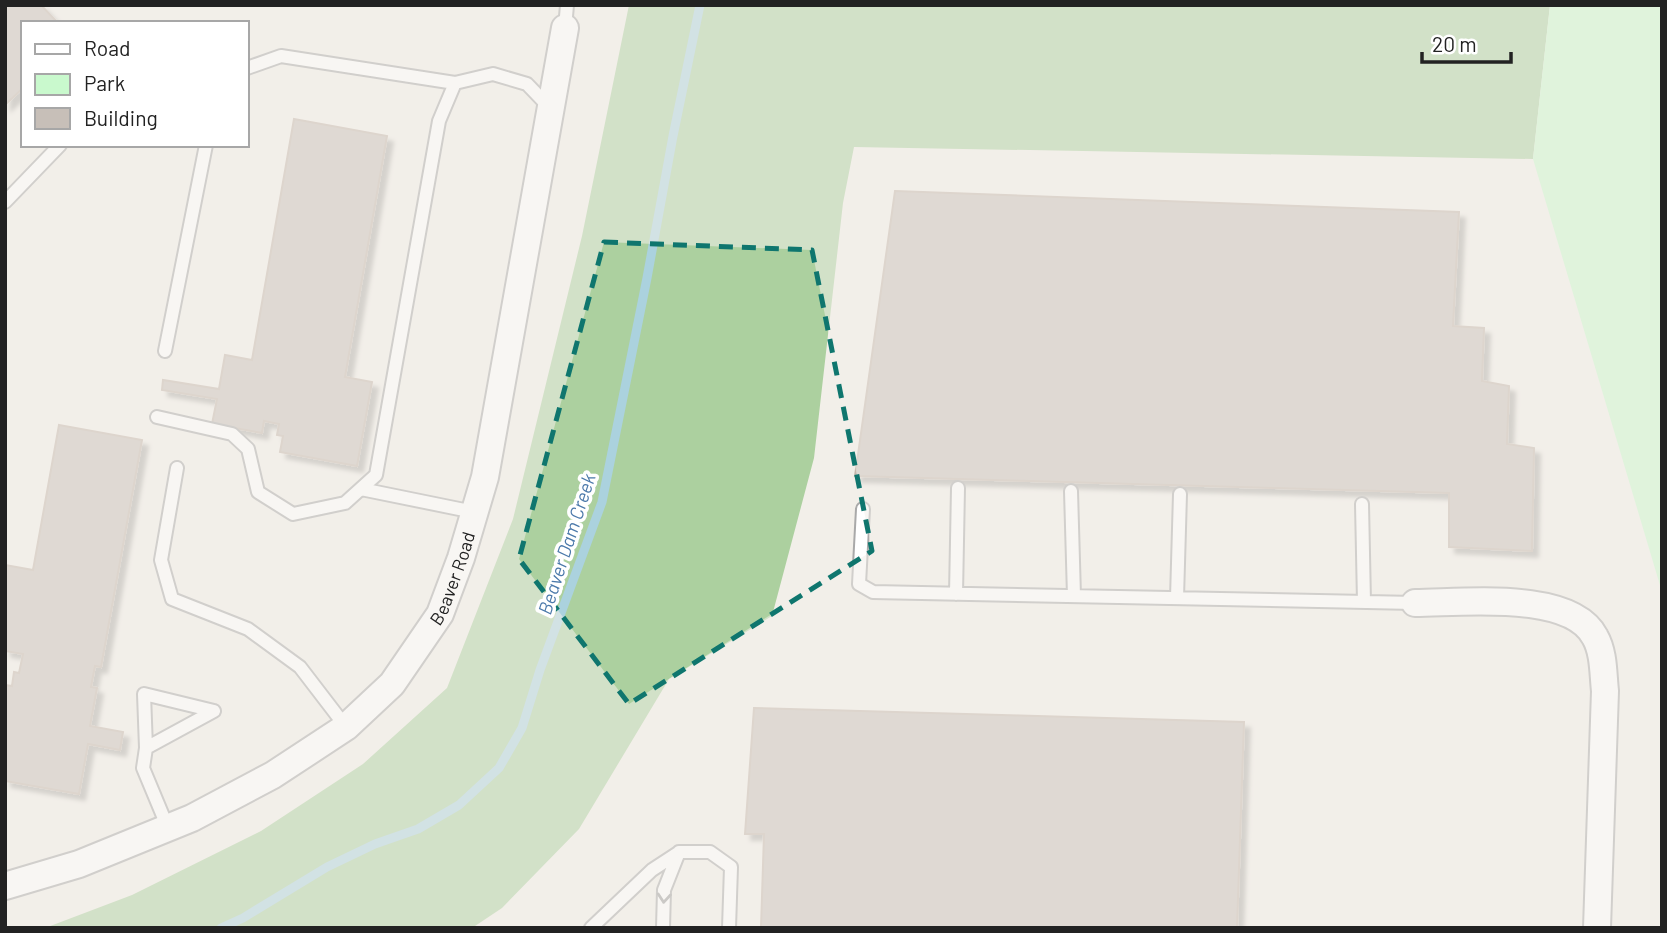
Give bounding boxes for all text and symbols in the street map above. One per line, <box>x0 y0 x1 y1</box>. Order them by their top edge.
legend <box>21 21 248 147</box>
scale bar <box>1422 21 1511 65</box>
text: 20 m <box>1432 31 1477 56</box>
text: Road <box>84 35 130 60</box>
text: Park <box>84 70 125 95</box>
text: Building <box>84 105 158 130</box>
water label: Beaver Dam Creek <box>532 470 600 617</box>
street label: Beaver Road <box>425 529 479 629</box>
one-way arrow <box>657 893 672 904</box>

